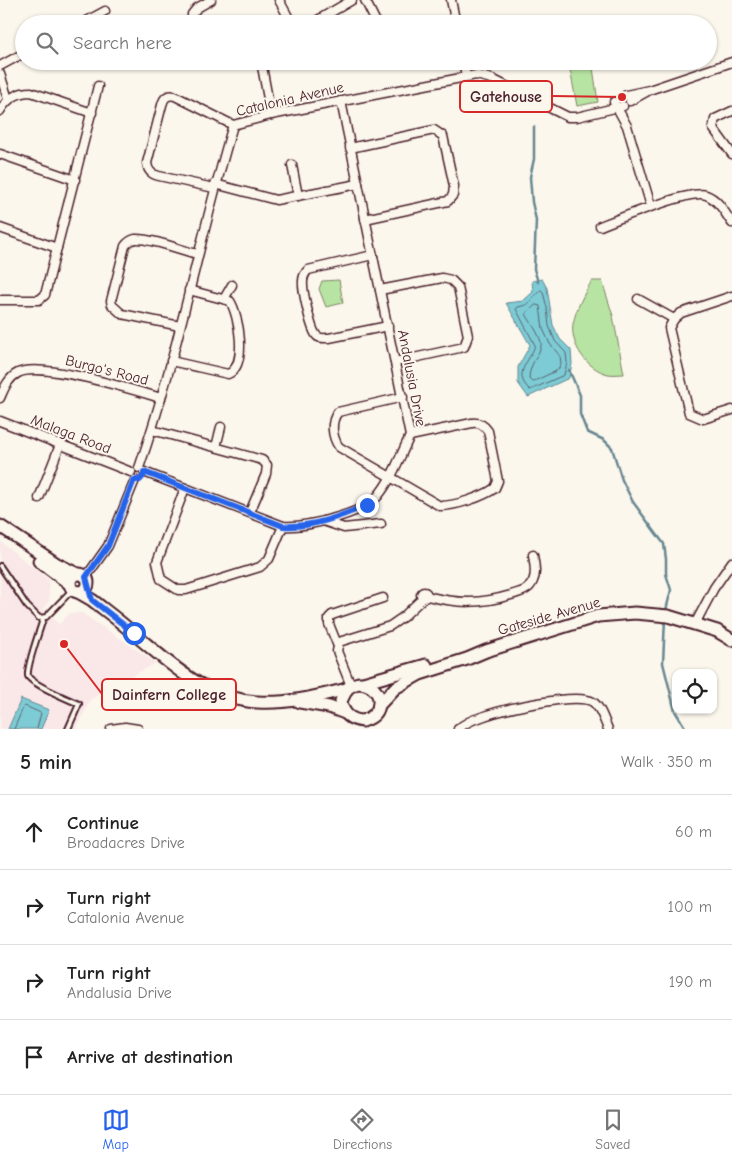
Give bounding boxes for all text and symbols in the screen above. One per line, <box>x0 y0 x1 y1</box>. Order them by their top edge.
search box <box>15 15 717 70</box>
icon: search <box>33 29 61 57</box>
text: Search here <box>73 32 172 54</box>
street label: Catalonia Avenue <box>234 78 346 120</box>
callout: Gatehouse <box>460 81 552 112</box>
text: Gatehouse <box>470 88 542 106</box>
street label: Andalusia Drive <box>394 328 430 428</box>
street label: Burgo's Road <box>64 351 150 389</box>
street label: Malaga Road <box>28 410 114 458</box>
route end <box>356 494 379 517</box>
street label: Gateside Avenue <box>496 593 603 639</box>
route start <box>123 622 146 645</box>
map controls <box>672 669 717 714</box>
button: locate <box>672 669 717 714</box>
callout: Dainfern College <box>102 679 236 710</box>
text: Dainfern College <box>112 686 226 704</box>
text: 5 min <box>20 750 72 774</box>
text: Walk · 350 m <box>621 753 712 771</box>
text: Continue <box>67 812 139 834</box>
icon: ahead <box>20 818 48 846</box>
text: 60 m <box>675 823 712 841</box>
text: Broadacres Drive <box>67 834 185 852</box>
text: Turn right <box>67 887 151 909</box>
icon: right <box>20 893 48 921</box>
text: 100 m <box>668 898 712 916</box>
text: Catalonia Avenue <box>67 909 184 927</box>
text: Turn right <box>67 962 151 984</box>
icon: right <box>20 968 48 996</box>
text: 190 m <box>669 973 712 991</box>
text: Andalusia Drive <box>67 984 172 1002</box>
icon: arrive <box>20 1043 48 1071</box>
text: Arrive at destination <box>67 1046 233 1068</box>
tab: Map <box>102 1106 130 1153</box>
tab: Directions <box>333 1106 392 1153</box>
tab: Saved <box>595 1106 630 1153</box>

